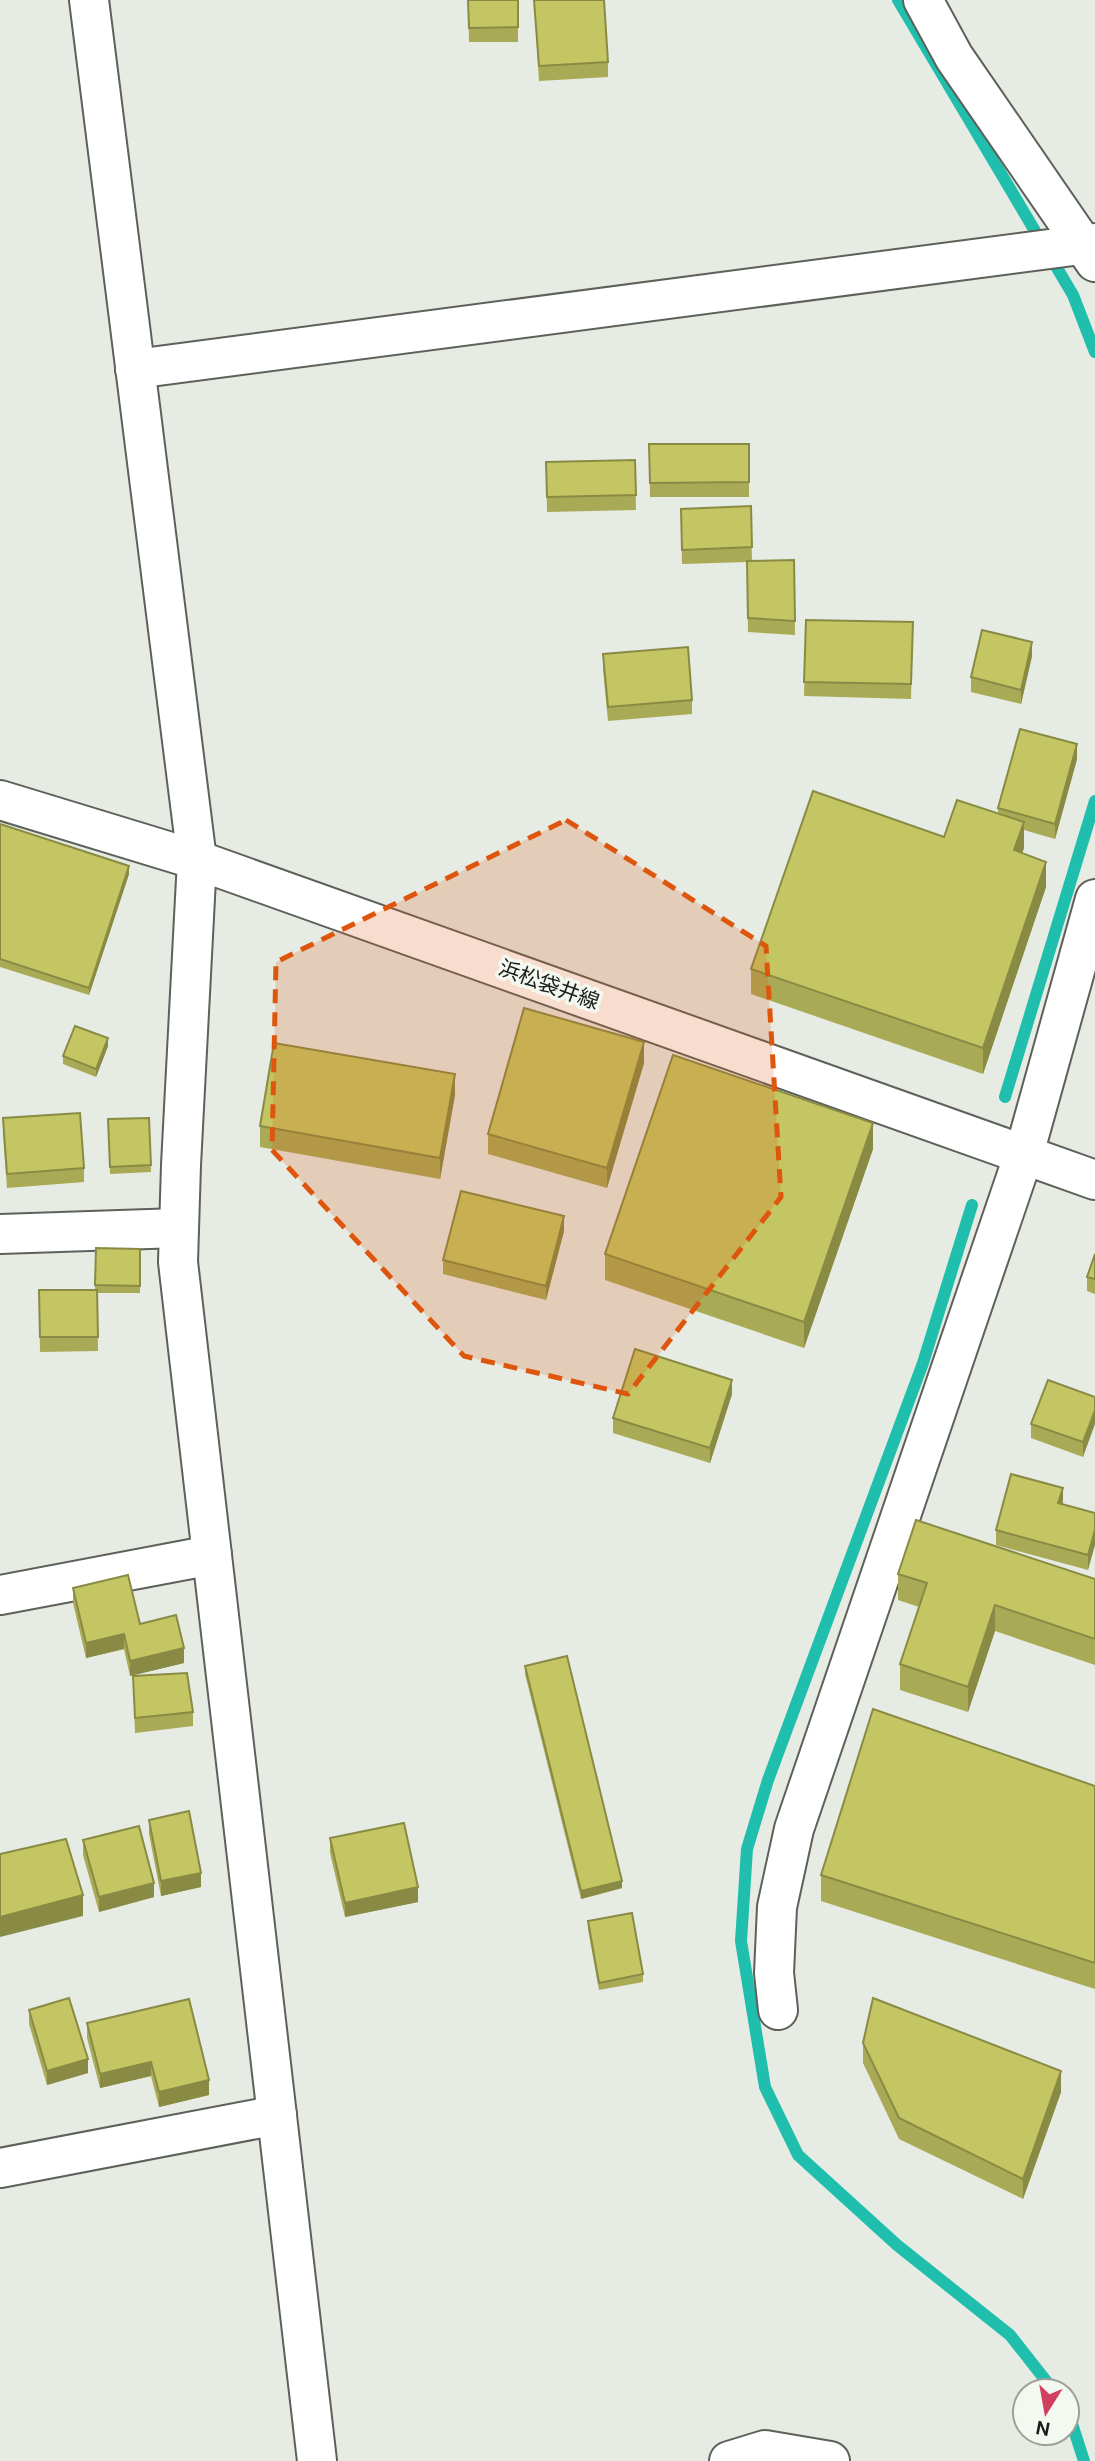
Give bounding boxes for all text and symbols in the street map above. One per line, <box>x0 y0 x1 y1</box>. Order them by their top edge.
street label: 浜松袋井線 <box>495 954 603 1016</box>
north arrow <box>1011 2377 1081 2447</box>
text: N <box>1034 2415 1052 2442</box>

